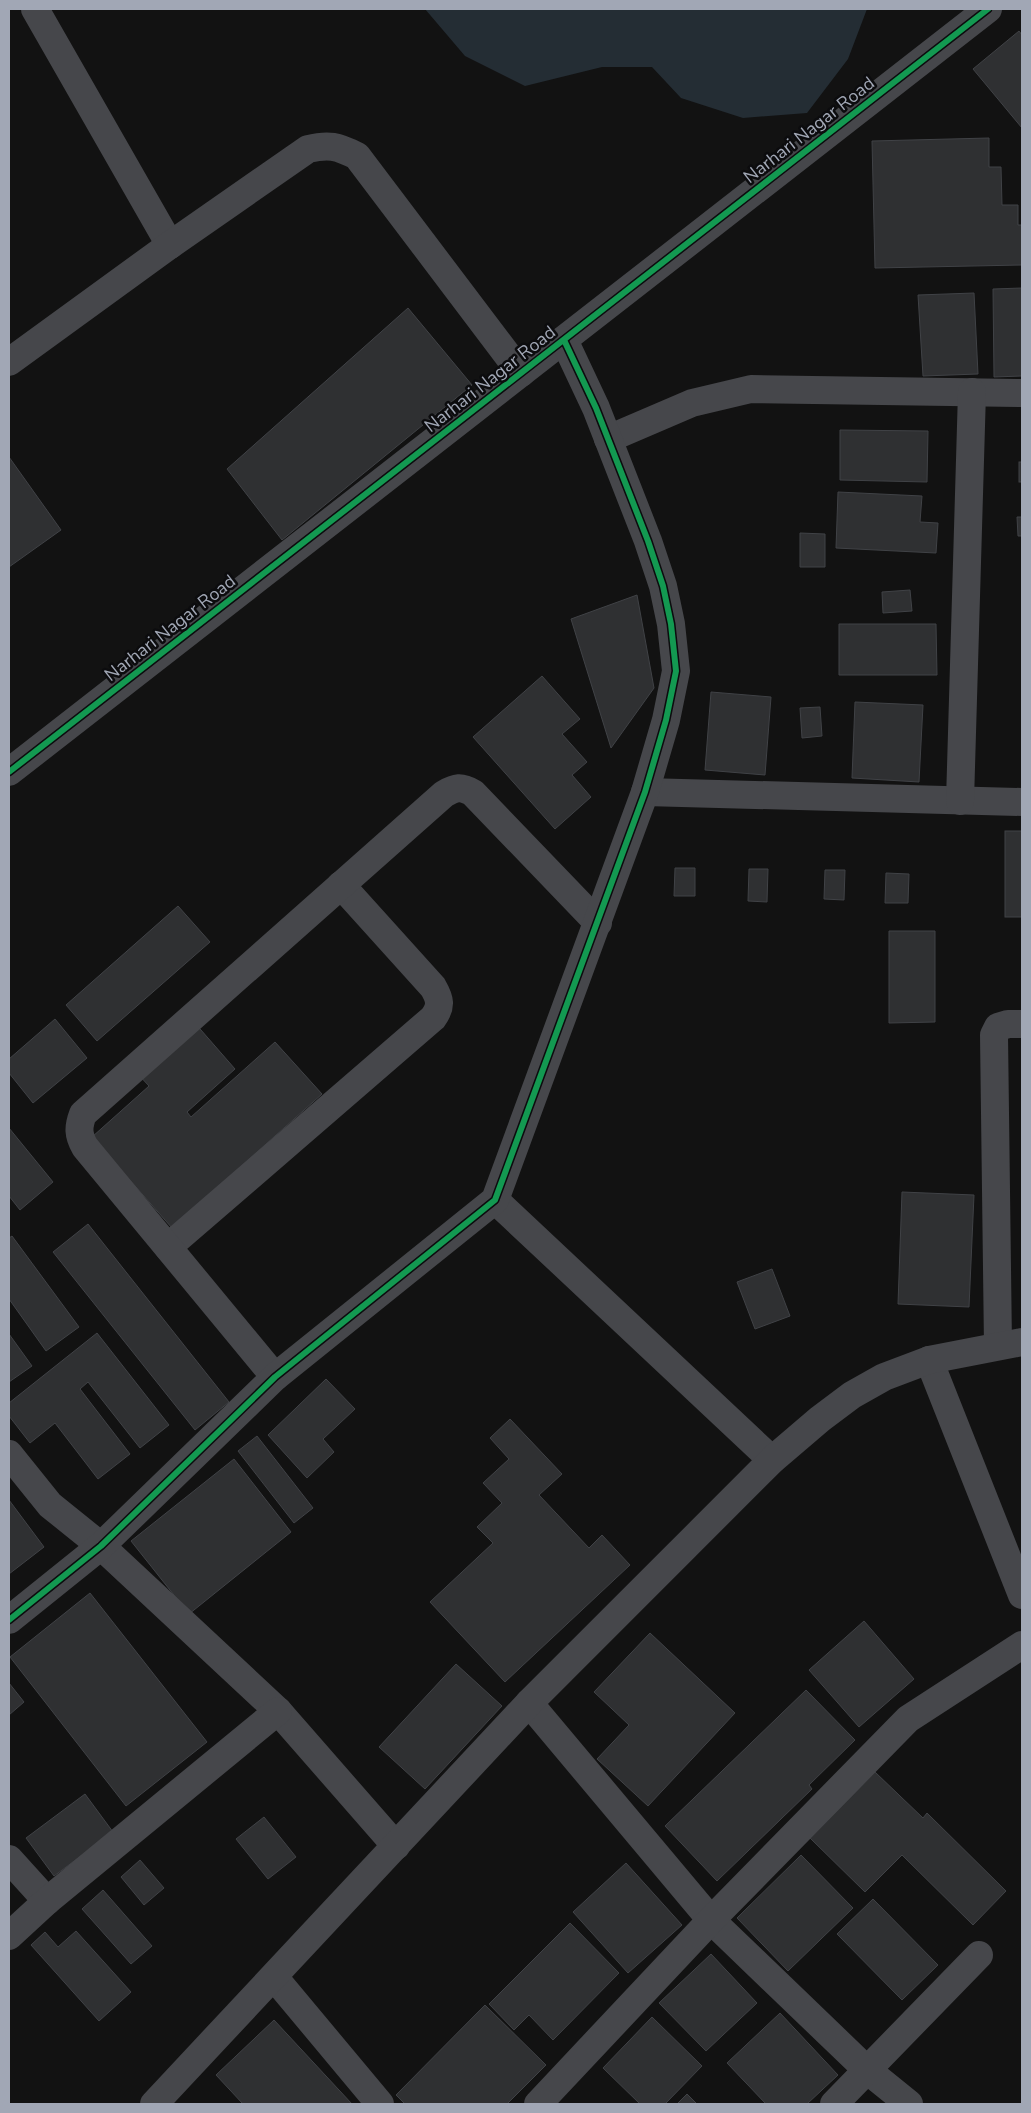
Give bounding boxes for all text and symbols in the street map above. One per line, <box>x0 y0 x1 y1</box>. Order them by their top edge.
street label: Narhari Nagar Road <box>738 71 880 189</box>
street label: Narhari Nagar Road <box>419 320 561 438</box>
street label: Narhari Nagar Road <box>99 569 241 687</box>

